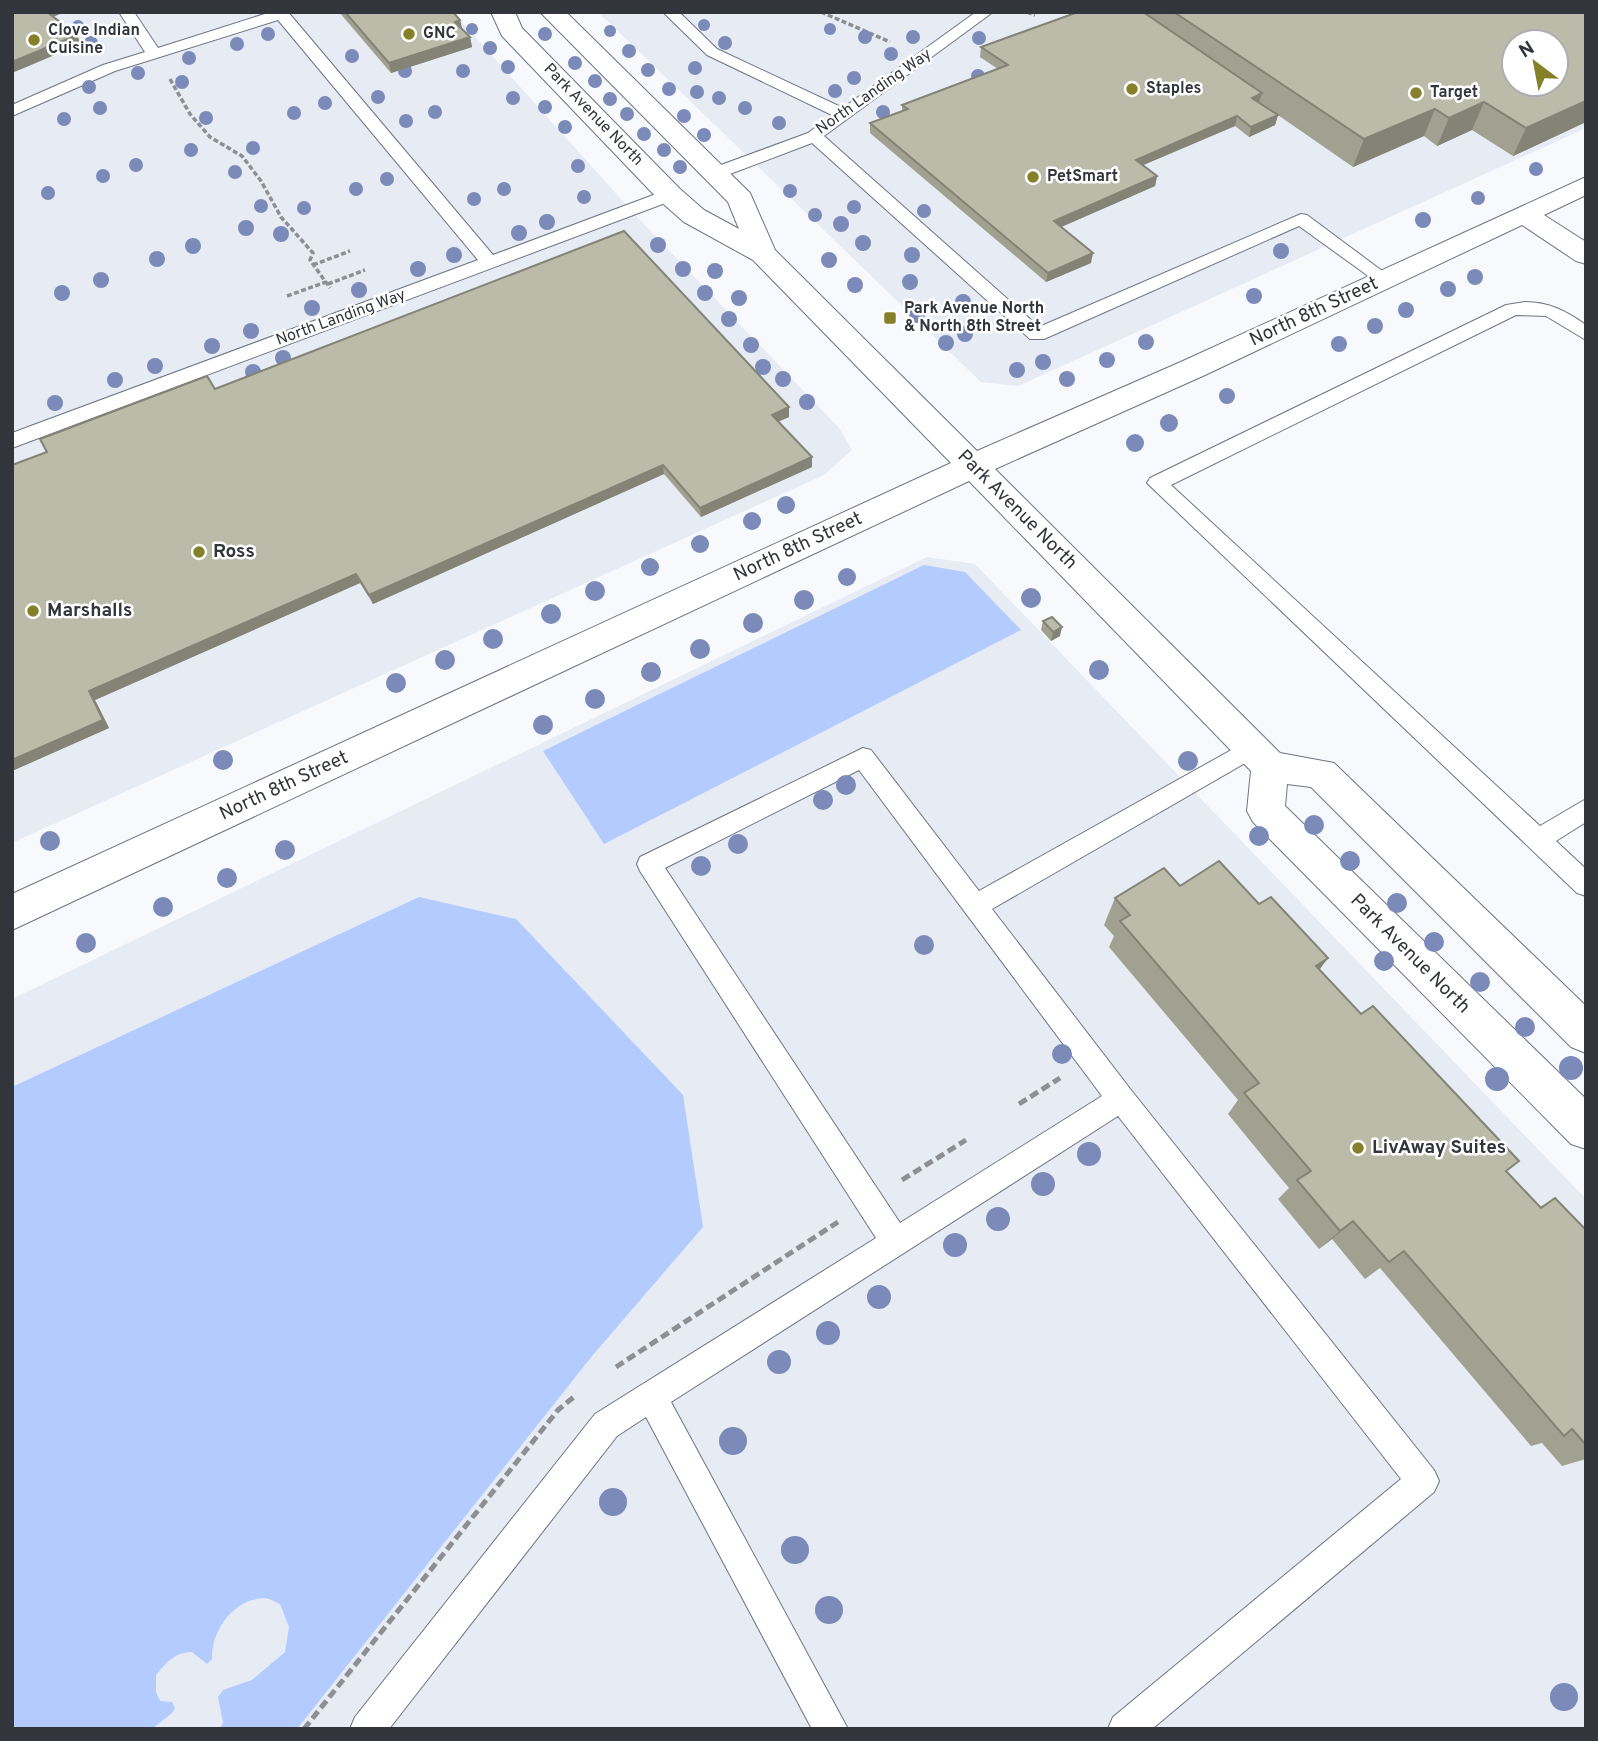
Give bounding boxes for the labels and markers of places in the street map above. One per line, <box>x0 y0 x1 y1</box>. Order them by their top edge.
place label: Clove Indian Cuisine <box>48 21 140 59</box>
place label: GNC <box>423 24 456 44</box>
marker: GNC <box>401 26 417 42</box>
marker: Clove Indian Cuisine <box>26 32 42 48</box>
place label: Staples <box>1146 79 1202 99</box>
marker: Staples <box>1124 81 1140 97</box>
place label: Target <box>1430 83 1478 103</box>
marker: Target <box>1408 85 1424 101</box>
place label: PetSmart <box>1047 167 1118 187</box>
marker: PetSmart <box>1025 169 1041 185</box>
place label: Park Avenue North & North 8th Street <box>904 299 1044 337</box>
marker: Park Avenue North & North 8th Street <box>882 310 898 326</box>
place label: Ross <box>213 540 255 564</box>
marker: Ross <box>191 544 207 560</box>
place label: Marshalls <box>47 599 132 623</box>
marker: Marshalls <box>25 603 41 619</box>
place label: LivAway Suites <box>1372 1136 1506 1160</box>
marker: LivAway Suites <box>1350 1140 1366 1156</box>

